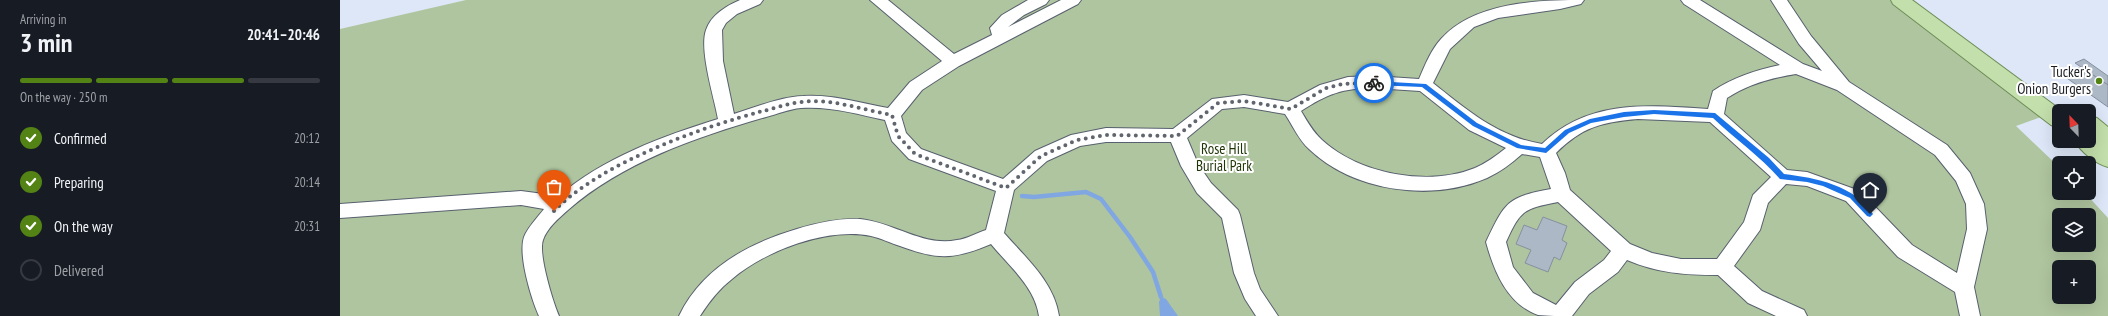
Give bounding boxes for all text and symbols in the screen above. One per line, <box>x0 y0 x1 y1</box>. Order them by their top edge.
text: Arriving in <box>20 11 67 28</box>
text: 20:41–20:46 <box>247 25 320 44</box>
text: 3 min <box>20 26 73 59</box>
place label: Tucker's Onion Burgers <box>2017 62 2091 98</box>
courier <box>1354 63 1394 103</box>
icon: bike <box>1363 72 1385 94</box>
marker: Tucker's Onion Burgers <box>2094 76 2104 86</box>
text: On the way · 250 m <box>20 89 107 106</box>
north arrow <box>2052 104 2096 148</box>
map controls <box>2052 104 2096 304</box>
icon: check <box>20 127 42 149</box>
text: Confirmed <box>54 129 107 148</box>
text: 20:12 <box>294 130 320 147</box>
park label: Rose Hill Burial Park <box>1196 139 1252 175</box>
button: locate <box>2052 156 2096 200</box>
pin <box>537 170 571 211</box>
icon: check <box>20 171 42 193</box>
text: Preparing <box>54 173 104 192</box>
pin <box>1853 173 1887 214</box>
text: 20:14 <box>294 174 320 191</box>
icon: bag <box>543 176 565 198</box>
icon: home <box>1859 179 1881 201</box>
button: layers <box>2052 208 2096 252</box>
icon: check <box>20 215 42 237</box>
text: On the way <box>54 217 113 236</box>
text: 20:31 <box>294 218 320 235</box>
button: + <box>2052 260 2096 304</box>
text: Delivered <box>54 261 104 280</box>

